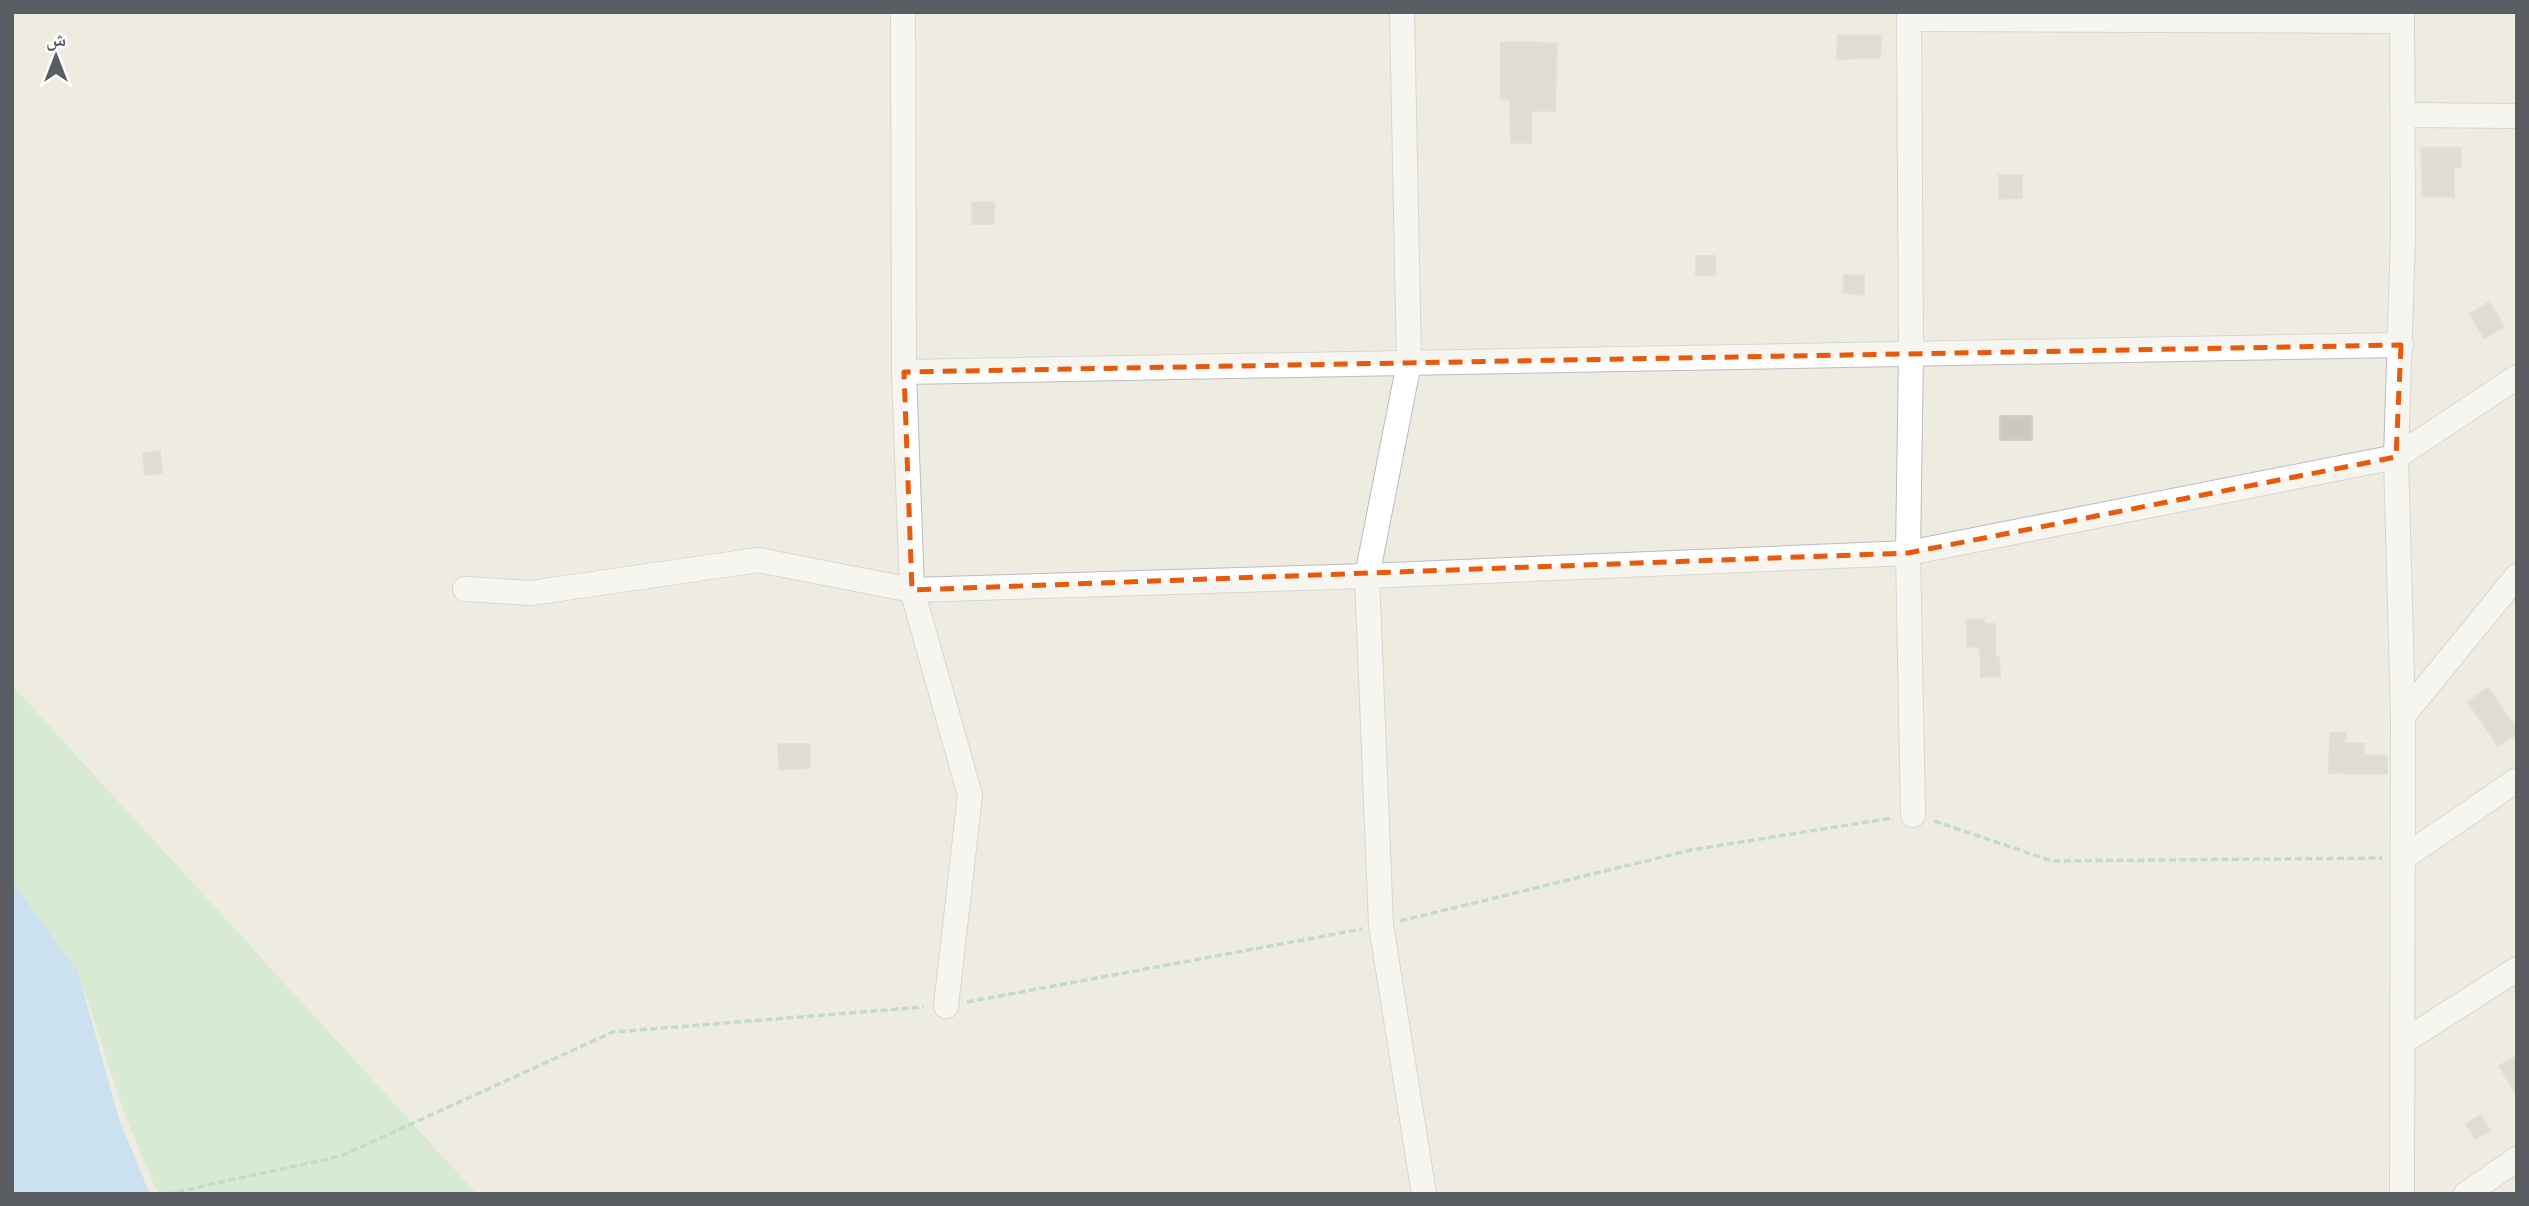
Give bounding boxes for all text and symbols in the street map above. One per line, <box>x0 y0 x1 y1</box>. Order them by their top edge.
north arrow <box>21 21 91 91</box>
text: ش <box>46 27 66 52</box>

